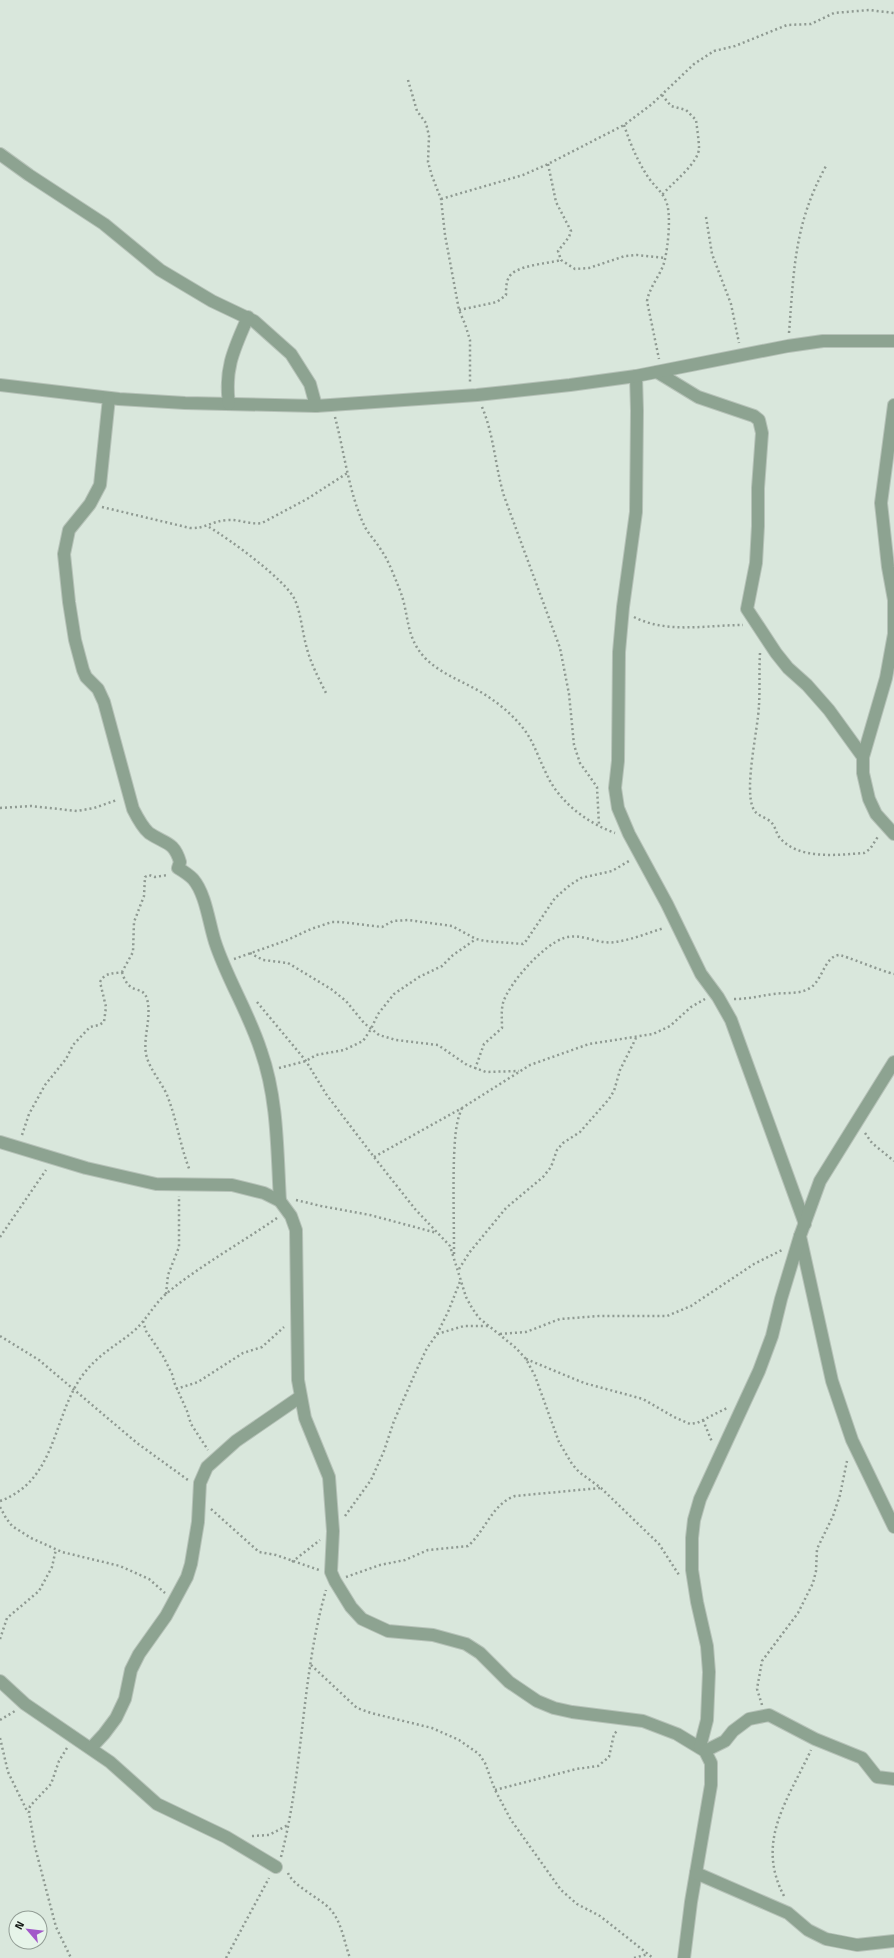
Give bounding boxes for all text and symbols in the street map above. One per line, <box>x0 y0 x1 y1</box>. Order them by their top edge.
north arrow <box>8 1910 48 1950</box>
text: N <box>10 1918 28 1932</box>

